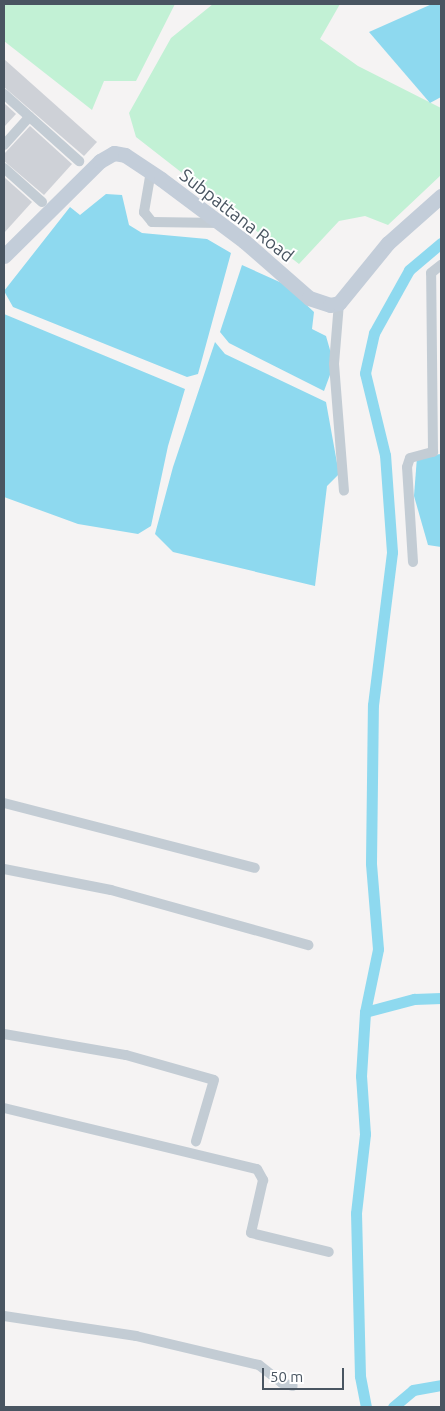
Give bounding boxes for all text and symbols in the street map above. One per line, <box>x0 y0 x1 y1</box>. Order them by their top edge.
street label: Subpattana Road <box>176 164 298 266</box>
scale bar <box>265 1358 348 1390</box>
text: 50 m <box>270 1368 303 1385</box>

